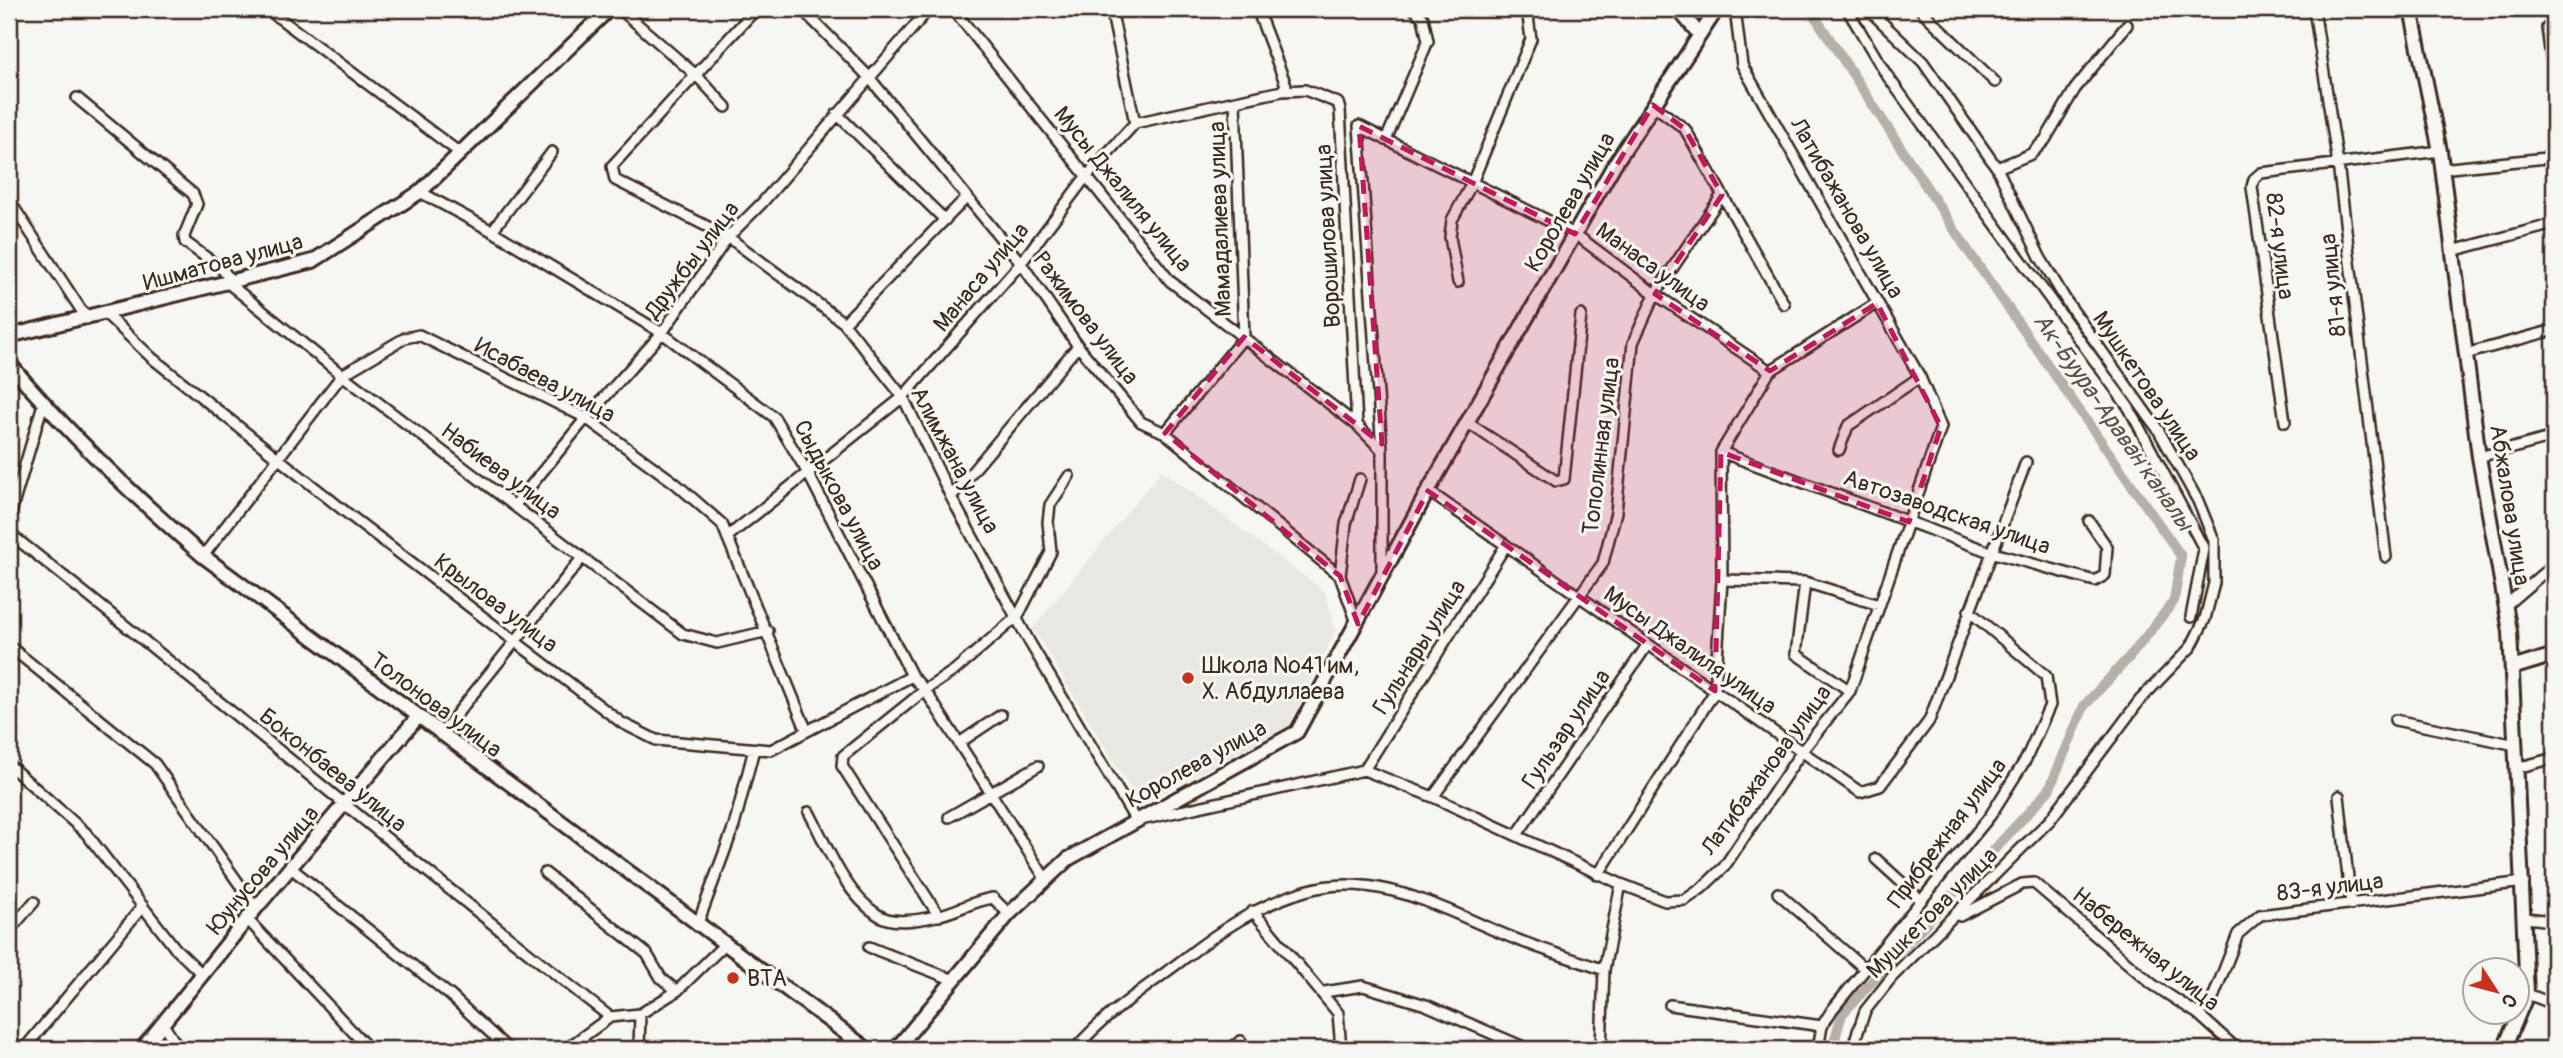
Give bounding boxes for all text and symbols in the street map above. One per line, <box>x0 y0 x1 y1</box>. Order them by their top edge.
street label: Мусы Джалиля улица <box>1047 100 1199 278</box>
street label: Латибажанова улица <box>1783 112 1910 303</box>
street label: Мамадалиева улица <box>1202 121 1238 317</box>
street label: Королева улица <box>1518 127 1622 277</box>
street label: Ворошилова улица <box>1309 143 1347 329</box>
street label: 82-я улица <box>2259 191 2301 301</box>
street label: Дружбы улица <box>638 196 746 325</box>
street label: Манаса улица <box>927 216 1035 338</box>
street label: Манаса улица <box>1590 216 1716 318</box>
street label: Ишматова улица <box>140 227 306 297</box>
street label: 81-я улица <box>2313 232 2353 338</box>
street label: Ражимова улица <box>1027 246 1145 390</box>
street label: Мушкетова улица <box>2086 306 2208 466</box>
water label: Ак-Буура-Араван каналы <box>2027 308 2200 538</box>
street label: Исабаева улица <box>470 331 620 429</box>
street label: Тополинная улица <box>1576 356 1626 536</box>
street label: Алимжана улица <box>904 382 1006 538</box>
street label: Сыдыкова улица <box>787 415 891 575</box>
street label: Набиева улица <box>435 416 567 526</box>
street label: Абжалова улица <box>2483 423 2537 587</box>
street label: Автозаводская улица <box>1840 463 2054 561</box>
street label: Крылова улица <box>428 547 564 659</box>
street label: Гульнары улица <box>1366 574 1472 720</box>
street label: Мусы Джалиля улица <box>1598 579 1782 721</box>
street label: Толонова улица <box>364 646 508 764</box>
place label: Школа №41 им, Х. Абдуллаева <box>1202 651 1359 706</box>
street label: Гульзар улица <box>1515 664 1617 794</box>
marker: Школа №41 им, Х. Абдуллаева <box>1180 670 1196 686</box>
street label: Латибажанова улица <box>1694 679 1838 862</box>
street label: Боконбаева улица <box>253 702 413 838</box>
street label: Королева улица <box>1121 713 1271 815</box>
street label: Прибрежная улица <box>1881 752 2013 914</box>
street label: Юунусова улица <box>201 800 325 940</box>
street label: Мушкетова улица <box>1860 841 2004 985</box>
street label: 83-я улица <box>2275 866 2385 908</box>
street label: Набережная улица <box>2066 881 2226 1017</box>
north arrow <box>2462 956 2532 1026</box>
place label: BTA <box>747 964 787 993</box>
marker: BTA <box>725 970 741 986</box>
text: С <box>2496 989 2522 1012</box>

